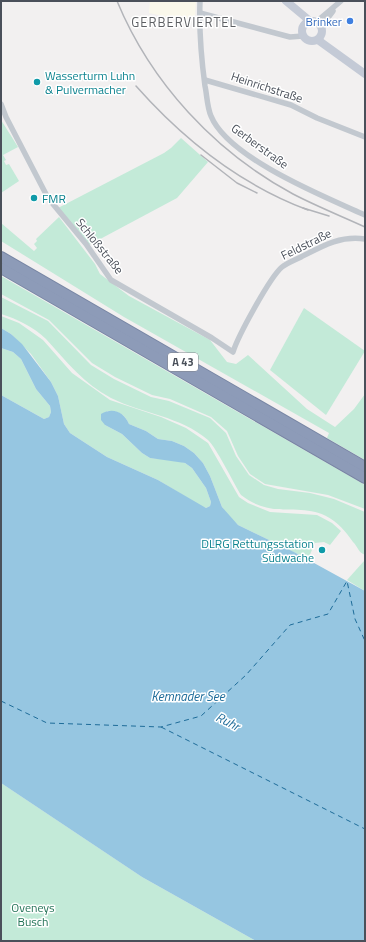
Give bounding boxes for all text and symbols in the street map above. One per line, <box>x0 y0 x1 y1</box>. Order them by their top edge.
district label: GERBERVIERTEL <box>131 12 237 32</box>
place label: Brinker <box>306 12 342 31</box>
marker: Brinker <box>345 16 355 26</box>
place label: Wasserturm Luhn & Pulvermacher <box>45 66 135 99</box>
street label: Heinrichstraße <box>229 66 305 108</box>
marker: Wasserturm Luhn & Pulvermacher <box>32 77 42 87</box>
street label: Gerberstraße <box>227 119 293 173</box>
place label: FMR <box>42 189 66 208</box>
marker: FMR <box>29 193 39 203</box>
street label: Schloßstraße <box>72 214 128 278</box>
street label: Feldstraße <box>277 224 335 264</box>
road number: A 43 <box>168 353 198 371</box>
place label: DLRG Rettungsstation Südwache <box>201 534 314 567</box>
marker: DLRG Rettungsstation Südwache <box>317 545 327 555</box>
water label: Kemnader See <box>151 686 226 706</box>
water label: Ruhr <box>213 707 245 736</box>
park label: Oveneys Busch <box>11 898 55 931</box>

